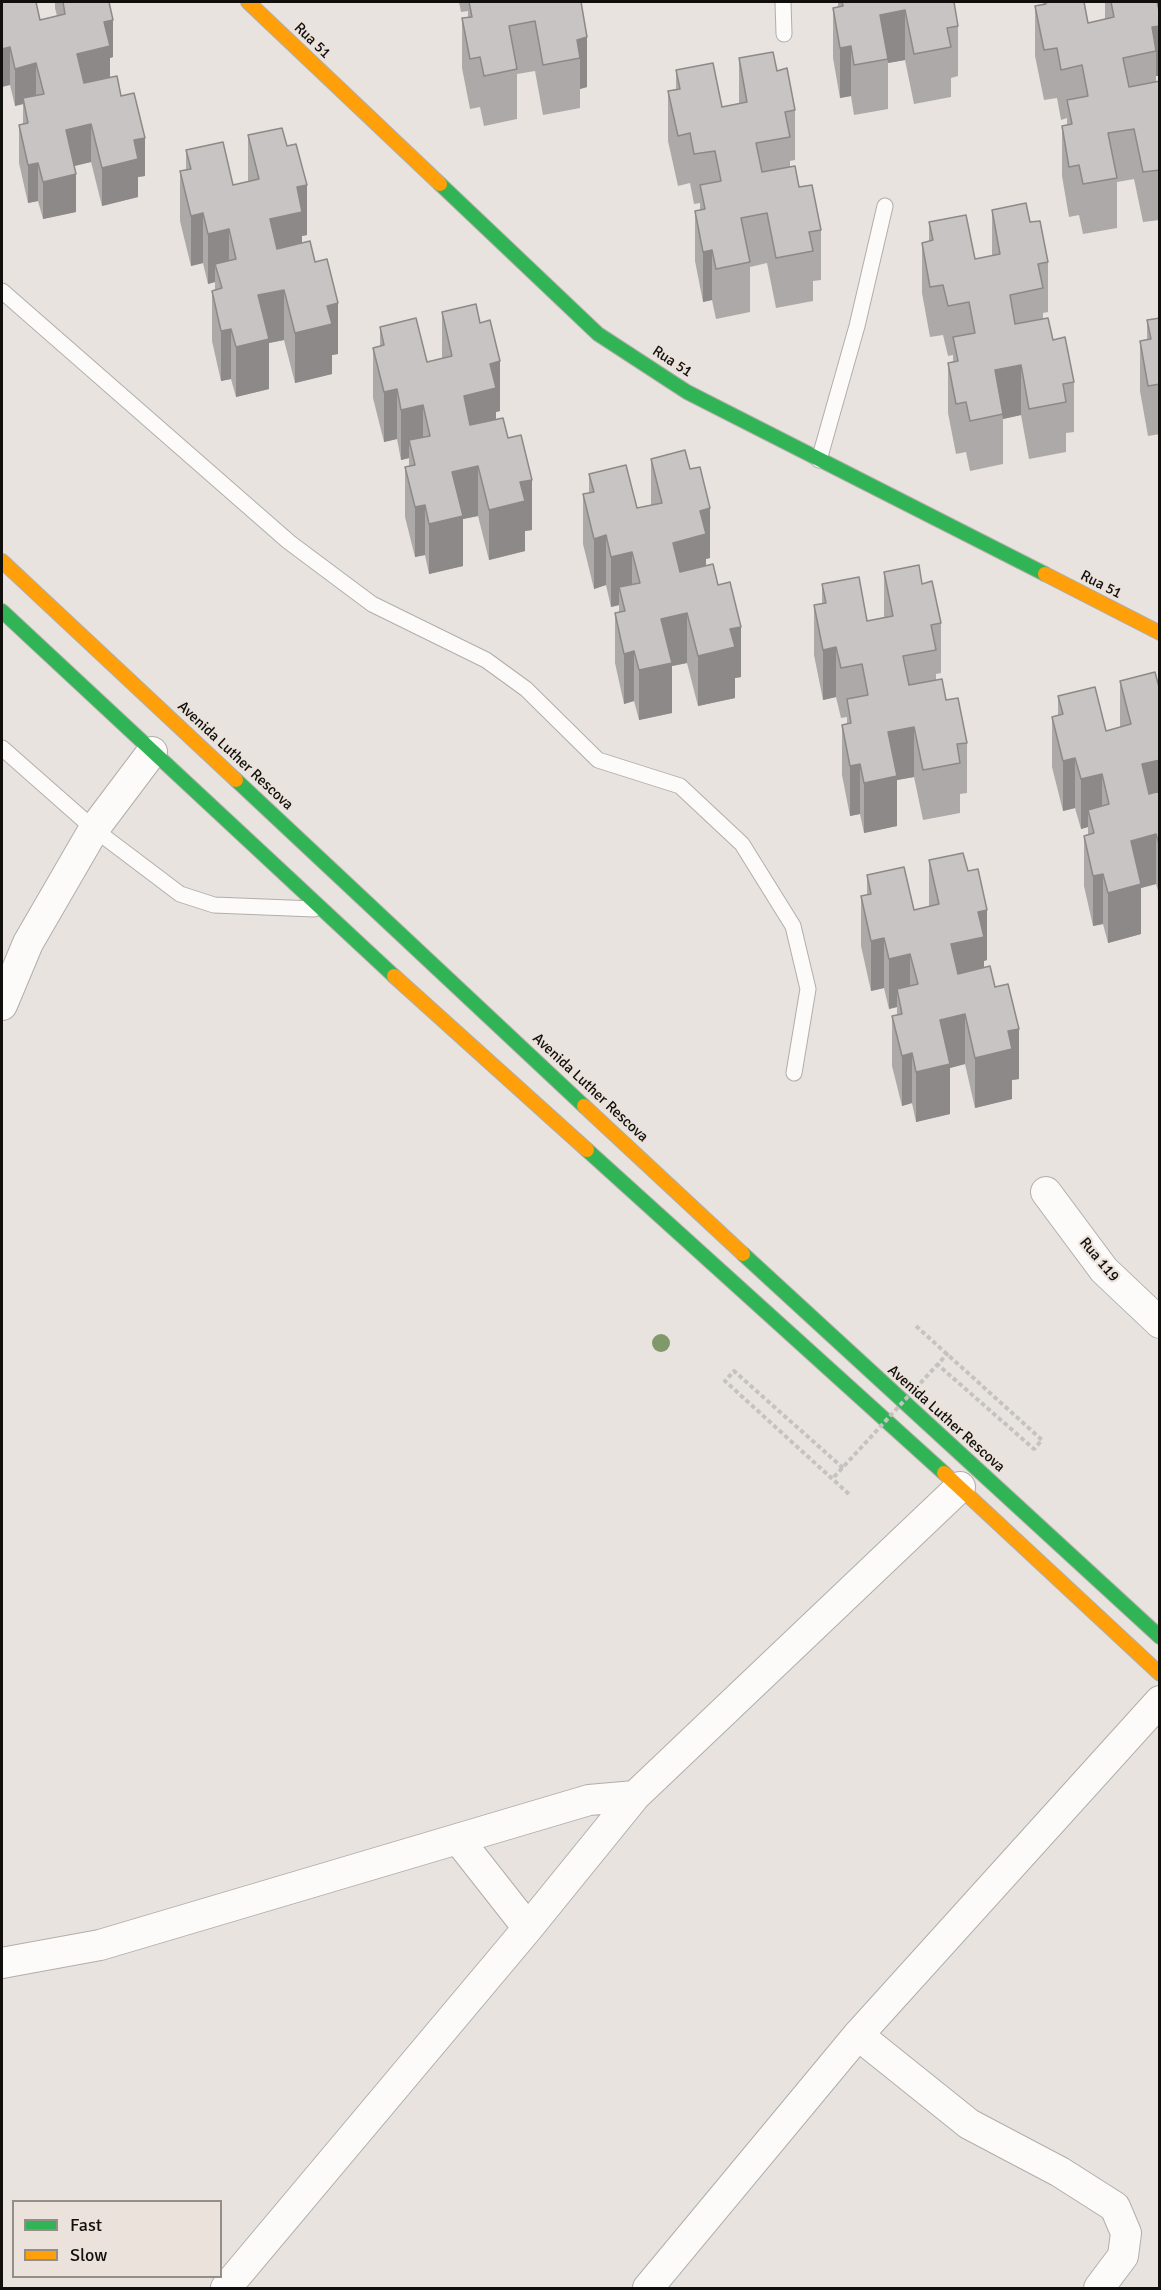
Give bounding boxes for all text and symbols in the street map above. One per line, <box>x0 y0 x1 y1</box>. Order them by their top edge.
street label: Rua 51 <box>290 19 334 63</box>
street label: Rua 51 <box>649 342 695 382</box>
street label: Rua 51 <box>1077 567 1125 603</box>
street label: Avenida Luther Rescova <box>173 698 297 814</box>
street label: Avenida Luther Rescova <box>528 1030 652 1146</box>
street label: Rua 119 <box>1075 1234 1123 1286</box>
street label: Avenida Luther Rescova <box>884 1362 1008 1476</box>
legend <box>12 2200 222 2278</box>
text: Fast <box>70 2214 102 2236</box>
text: Slow <box>70 2244 107 2266</box>

